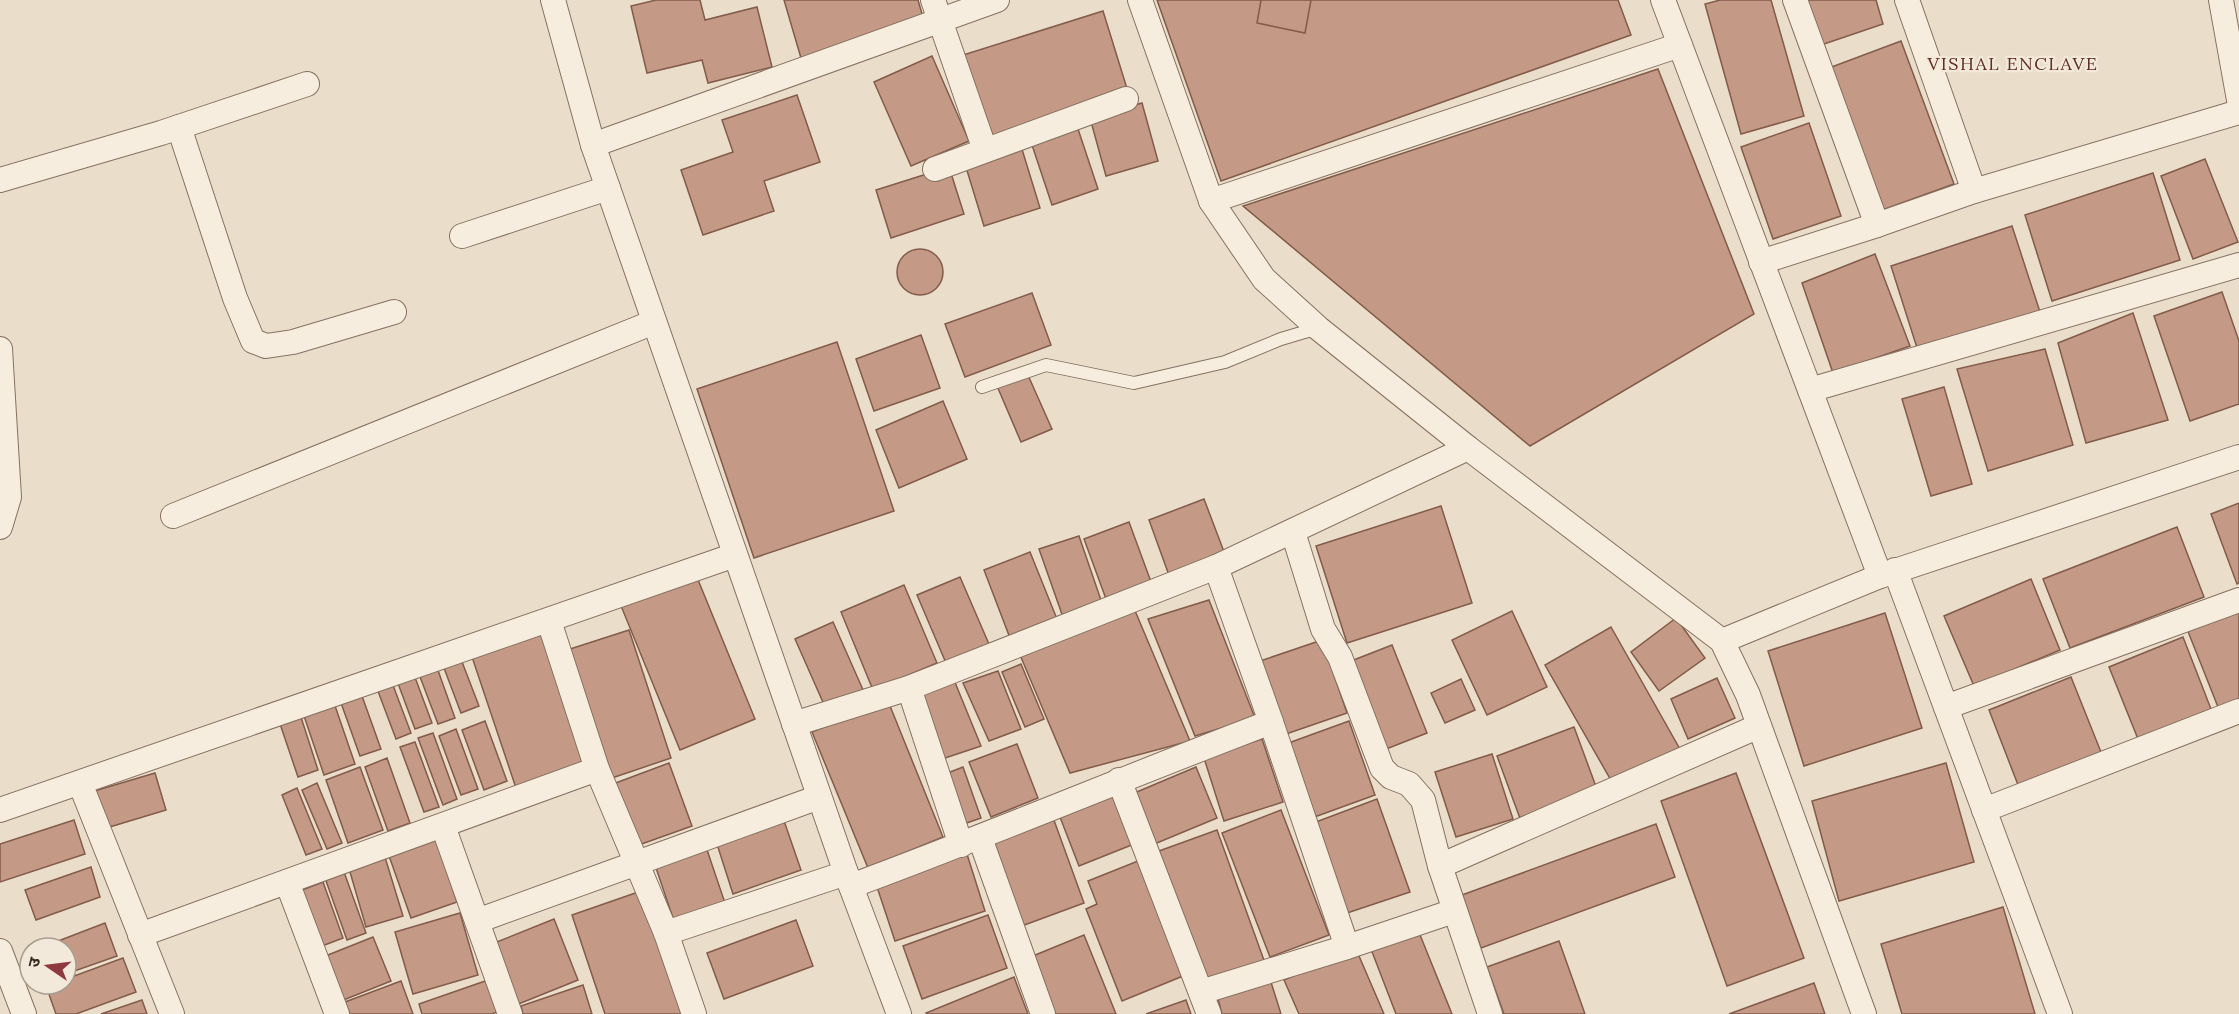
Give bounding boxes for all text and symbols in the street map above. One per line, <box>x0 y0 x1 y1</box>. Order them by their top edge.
district label: VISHAL ENCLAVE <box>1926 52 2099 75</box>
north arrow <box>18 936 78 996</box>
text: उ <box>23 955 44 969</box>

